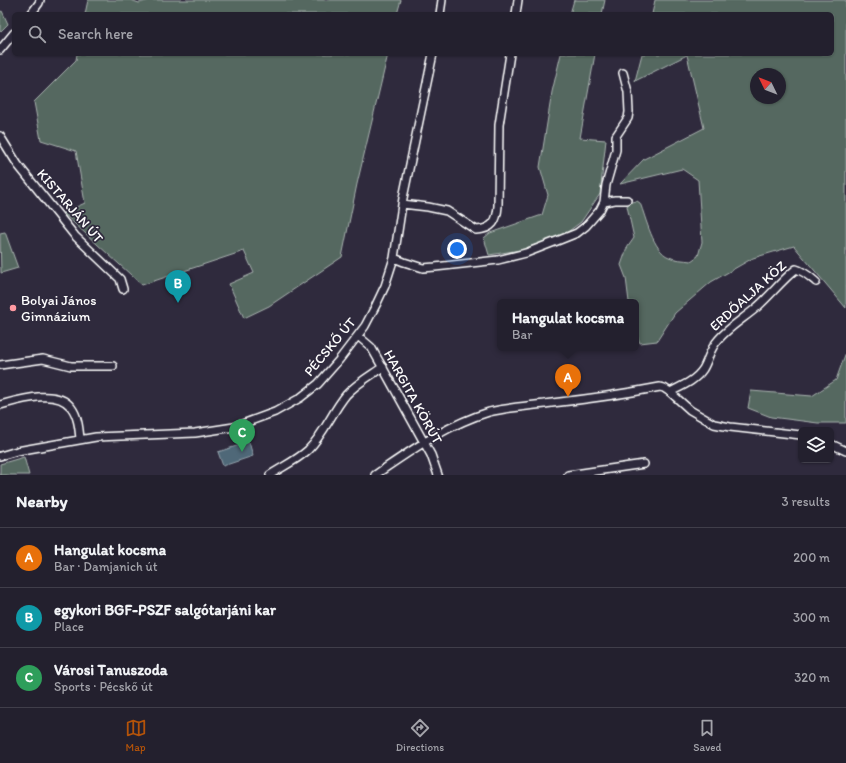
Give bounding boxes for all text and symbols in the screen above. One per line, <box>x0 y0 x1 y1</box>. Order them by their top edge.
search box <box>12 12 834 56</box>
icon: search <box>26 23 48 45</box>
text: Search here <box>58 25 133 43</box>
north arrow <box>750 68 786 104</box>
street label: KISTARJÁN ÚT <box>33 166 107 247</box>
your location <box>447 239 467 259</box>
street label: ERDŐALJA KÖZ <box>706 257 790 335</box>
pin: B <box>165 270 191 303</box>
place label: Bolyai János Gimnázium <box>21 292 97 325</box>
popup <box>497 299 639 351</box>
marker: Bolyai János Gimnázium <box>8 303 18 313</box>
text: Hangulat kocsma <box>512 309 624 327</box>
street label: PÉCSKŐ ÚT <box>300 314 360 380</box>
text: Bar <box>512 327 532 342</box>
street label: HARGITA KÖRÚT <box>380 347 446 447</box>
pin: A <box>555 364 581 397</box>
pin: C <box>229 419 255 452</box>
map controls <box>798 427 834 463</box>
button: layers <box>798 427 834 463</box>
text: Nearby <box>16 491 68 511</box>
text: 3 results <box>781 494 830 509</box>
text: Hangulat kocsma <box>54 541 166 559</box>
text: A <box>25 550 33 565</box>
text: 200 m <box>793 550 830 565</box>
text: Bar · Damjanich út <box>54 559 158 574</box>
text: egykori BGF-PSZF salgótarjáni kar <box>54 601 276 619</box>
text: B <box>25 610 33 625</box>
text: 300 m <box>793 610 830 625</box>
text: Place <box>54 619 84 634</box>
text: Városi Tanuszoda <box>54 661 168 679</box>
text: C <box>25 670 33 685</box>
text: 320 m <box>794 670 830 685</box>
text: Sports · Pécskő út <box>54 679 153 694</box>
tab: Map <box>125 717 147 754</box>
tab: Directions <box>396 717 444 754</box>
tab: Saved <box>693 717 721 754</box>

